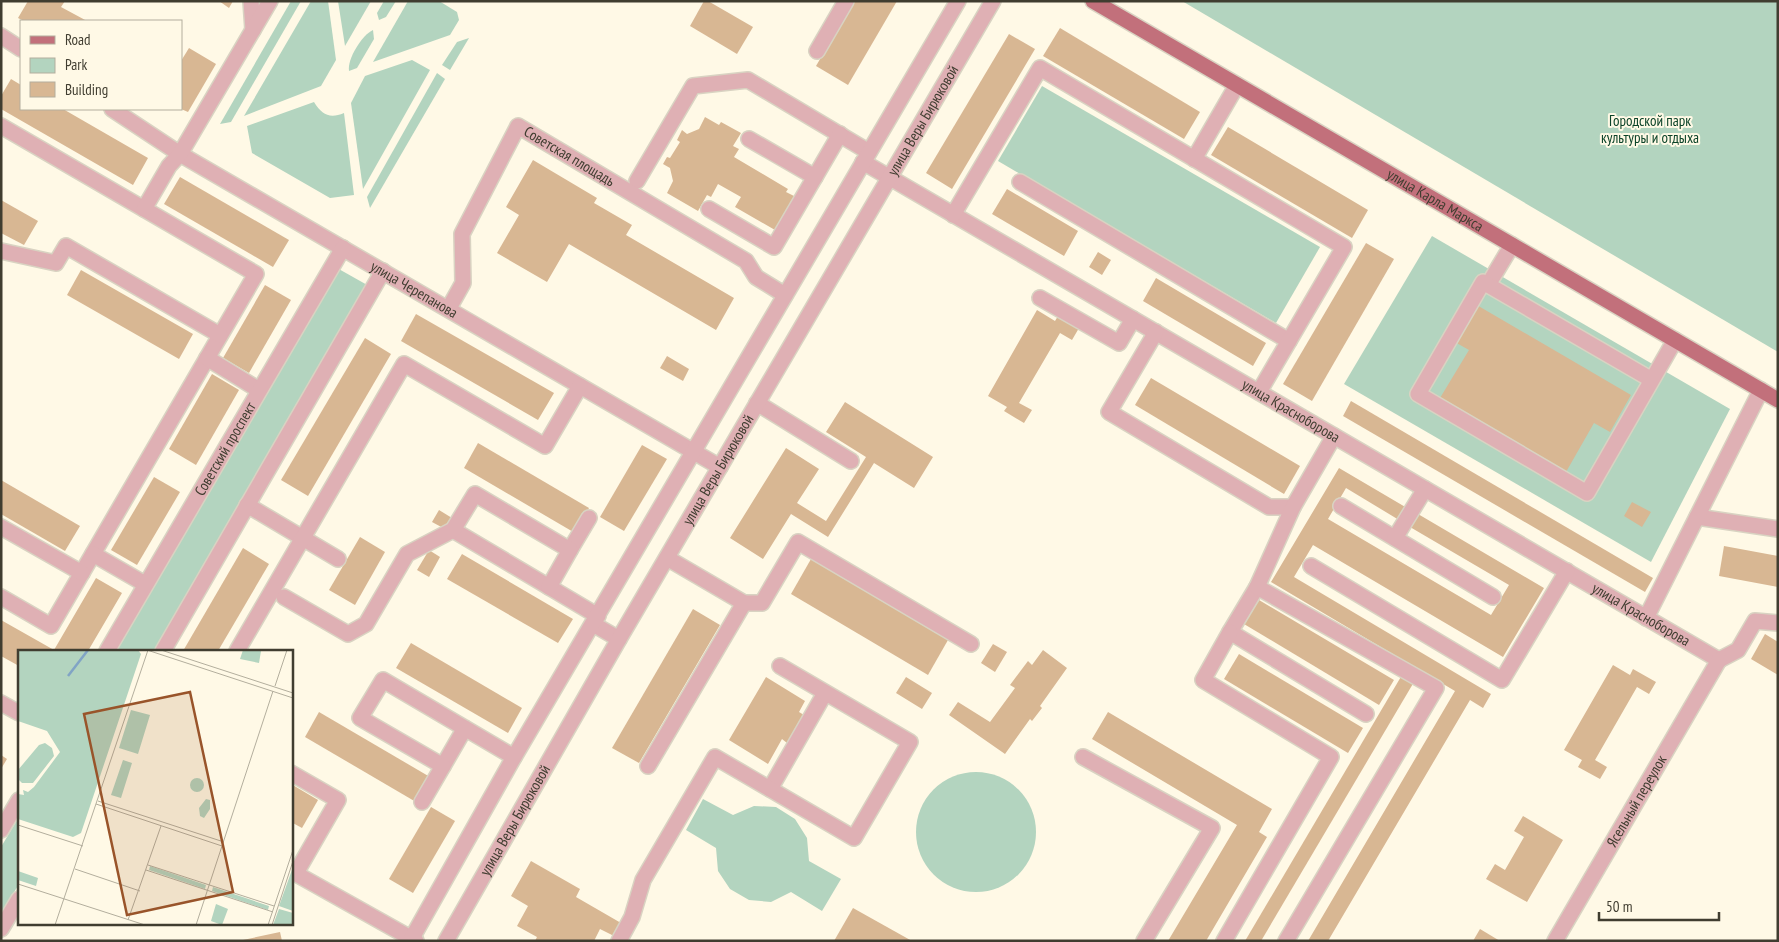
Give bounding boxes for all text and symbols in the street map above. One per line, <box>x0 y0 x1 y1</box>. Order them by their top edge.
legend <box>20 20 182 110</box>
text: Road <box>65 30 91 49</box>
text: Park <box>65 55 87 74</box>
street label: улица Веры Бирюковой <box>883 62 962 179</box>
text: Building <box>65 80 108 99</box>
park label: Городской парк культуры и отдыха <box>1601 111 1699 147</box>
street label: Советская площадь <box>521 122 619 190</box>
street label: улица Карла Маркса <box>1384 164 1487 235</box>
street label: улица Черепанова <box>367 256 461 322</box>
street label: улица Красноборова <box>1239 375 1344 446</box>
street label: Советский проспект <box>190 398 260 499</box>
street label: улица Веры Бирюковой <box>678 411 757 528</box>
street label: улица Красноборова <box>1589 578 1694 650</box>
inset map <box>18 650 292 924</box>
street label: Ясельный переулок <box>1602 751 1671 850</box>
street label: улица Веры Бирюковой <box>475 761 554 879</box>
scale bar <box>1599 890 1719 922</box>
text: 50 m <box>1606 897 1632 916</box>

